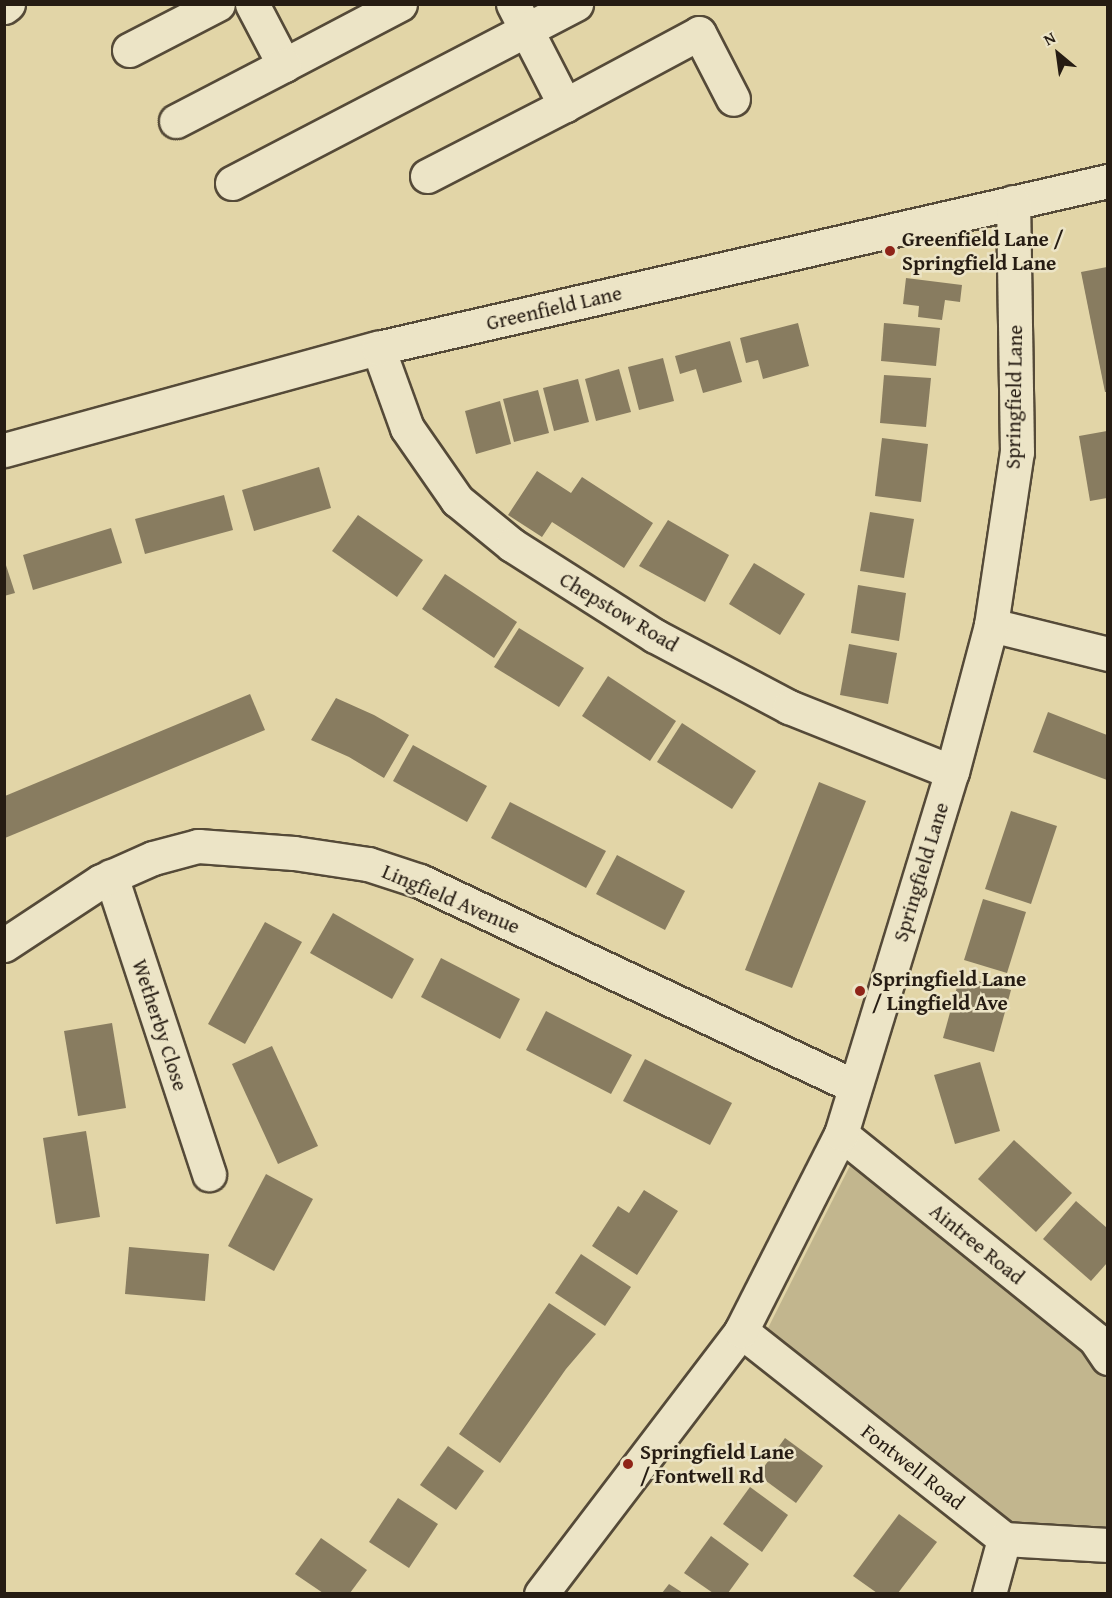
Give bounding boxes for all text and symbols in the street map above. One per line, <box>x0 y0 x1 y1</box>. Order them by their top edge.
north arrow <box>1028 24 1088 84</box>
text: N <box>1039 25 1060 51</box>
place label: Greenfield Lane / Springfield Lane <box>902 226 1064 276</box>
marker: Greenfield Lane / Springfield Lane <box>883 244 897 258</box>
street label: Greenfield Lane <box>484 280 624 336</box>
street label: Springfield Lane <box>1000 325 1028 469</box>
street label: Chepstow Road <box>555 567 683 657</box>
street label: Springfield Lane <box>888 799 954 945</box>
street label: Lingfield Avenue <box>378 859 524 939</box>
street label: Wetherby Close <box>127 956 193 1094</box>
place label: Springfield Lane / Lingfield Ave <box>872 966 1026 1016</box>
marker: Springfield Lane / Lingfield Ave <box>853 984 867 998</box>
street label: Aintree Road <box>925 1198 1029 1290</box>
street label: Fontwell Road <box>856 1419 970 1515</box>
place label: Springfield Lane / Fontwell Rd <box>640 1439 794 1489</box>
marker: Springfield Lane / Fontwell Rd <box>621 1457 635 1471</box>

